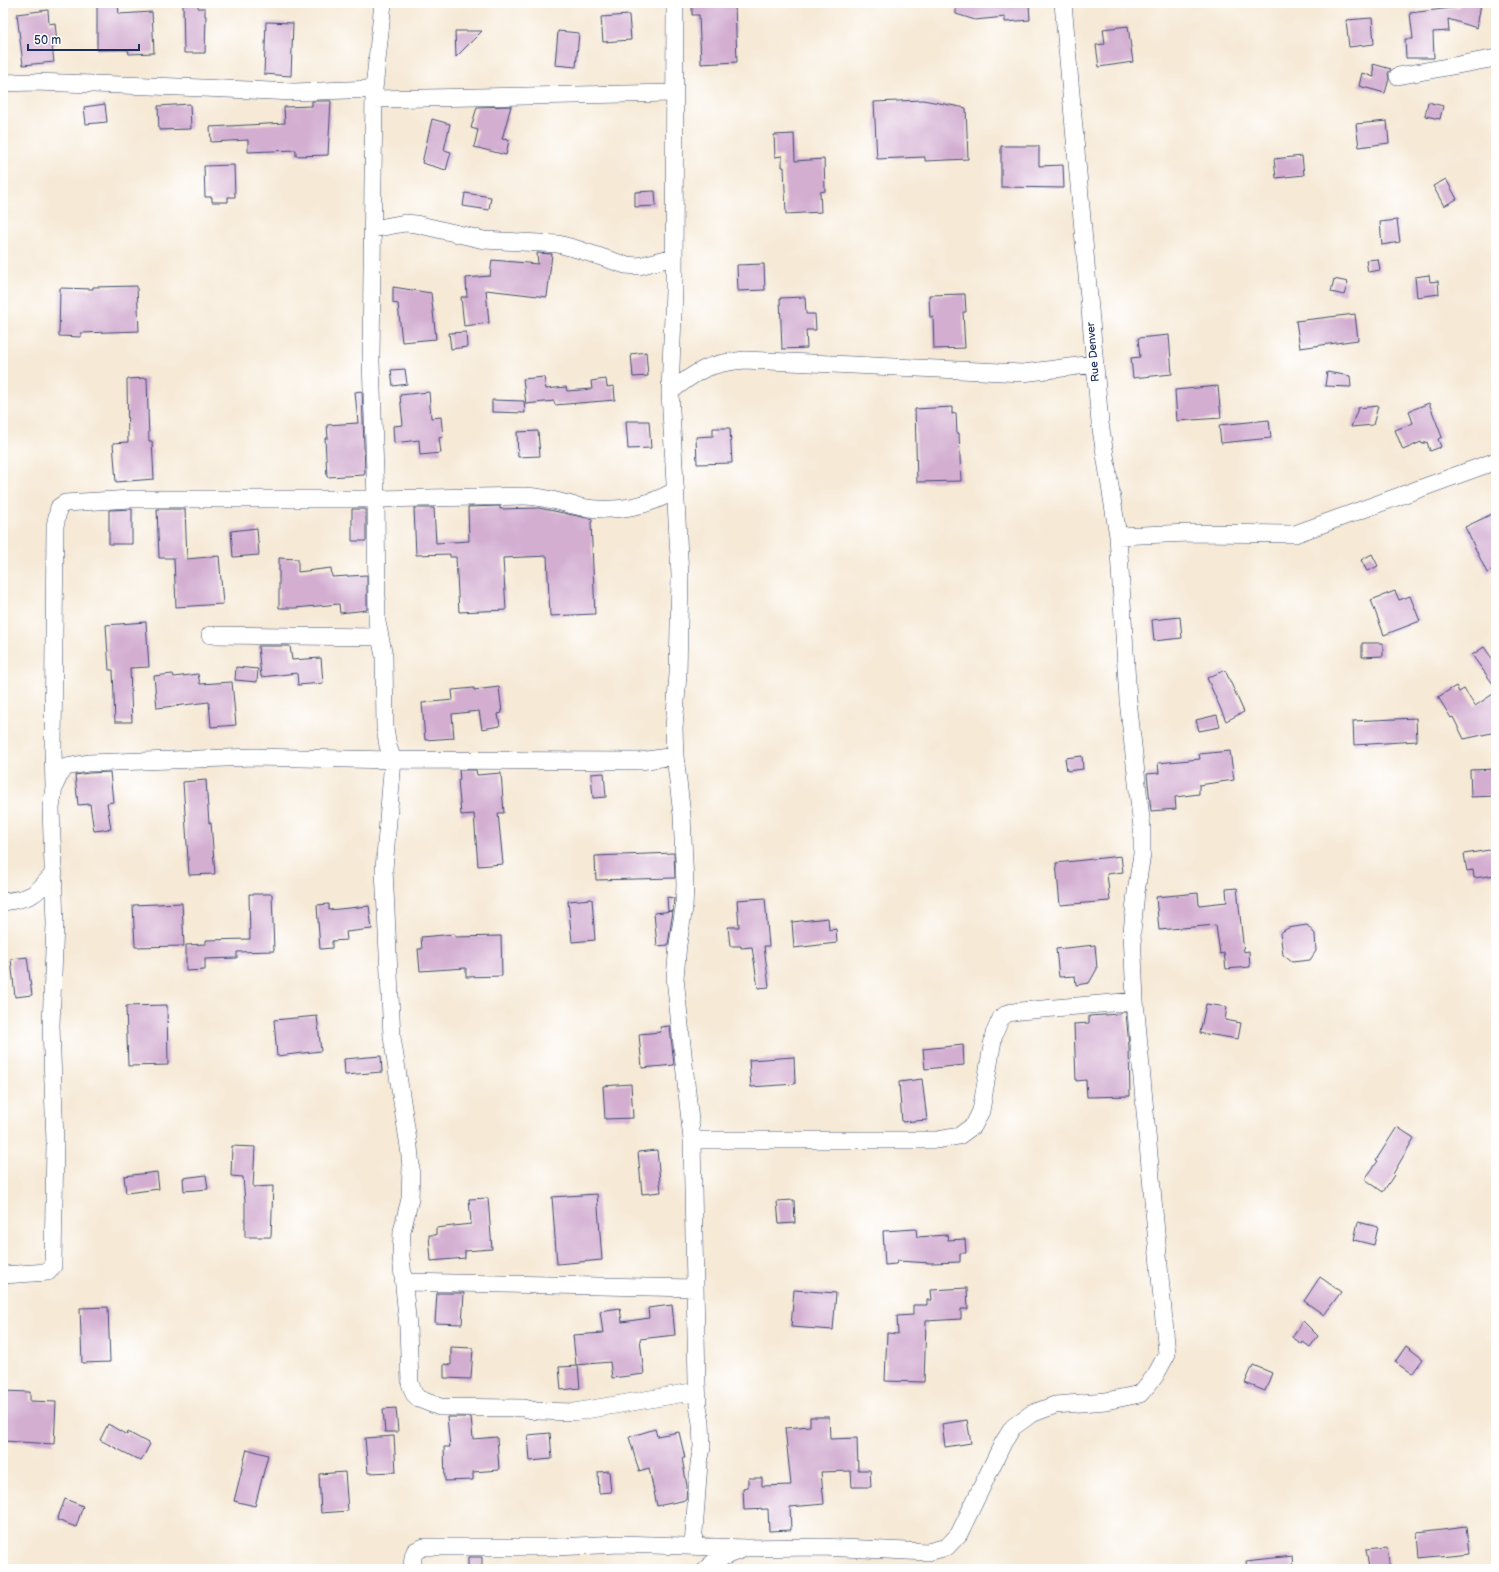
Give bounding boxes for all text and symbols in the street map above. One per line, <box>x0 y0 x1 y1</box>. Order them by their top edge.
scale bar <box>28 26 139 52</box>
text: 50 m <box>34 33 61 48</box>
street label: Rue Denver <box>1084 321 1102 382</box>

